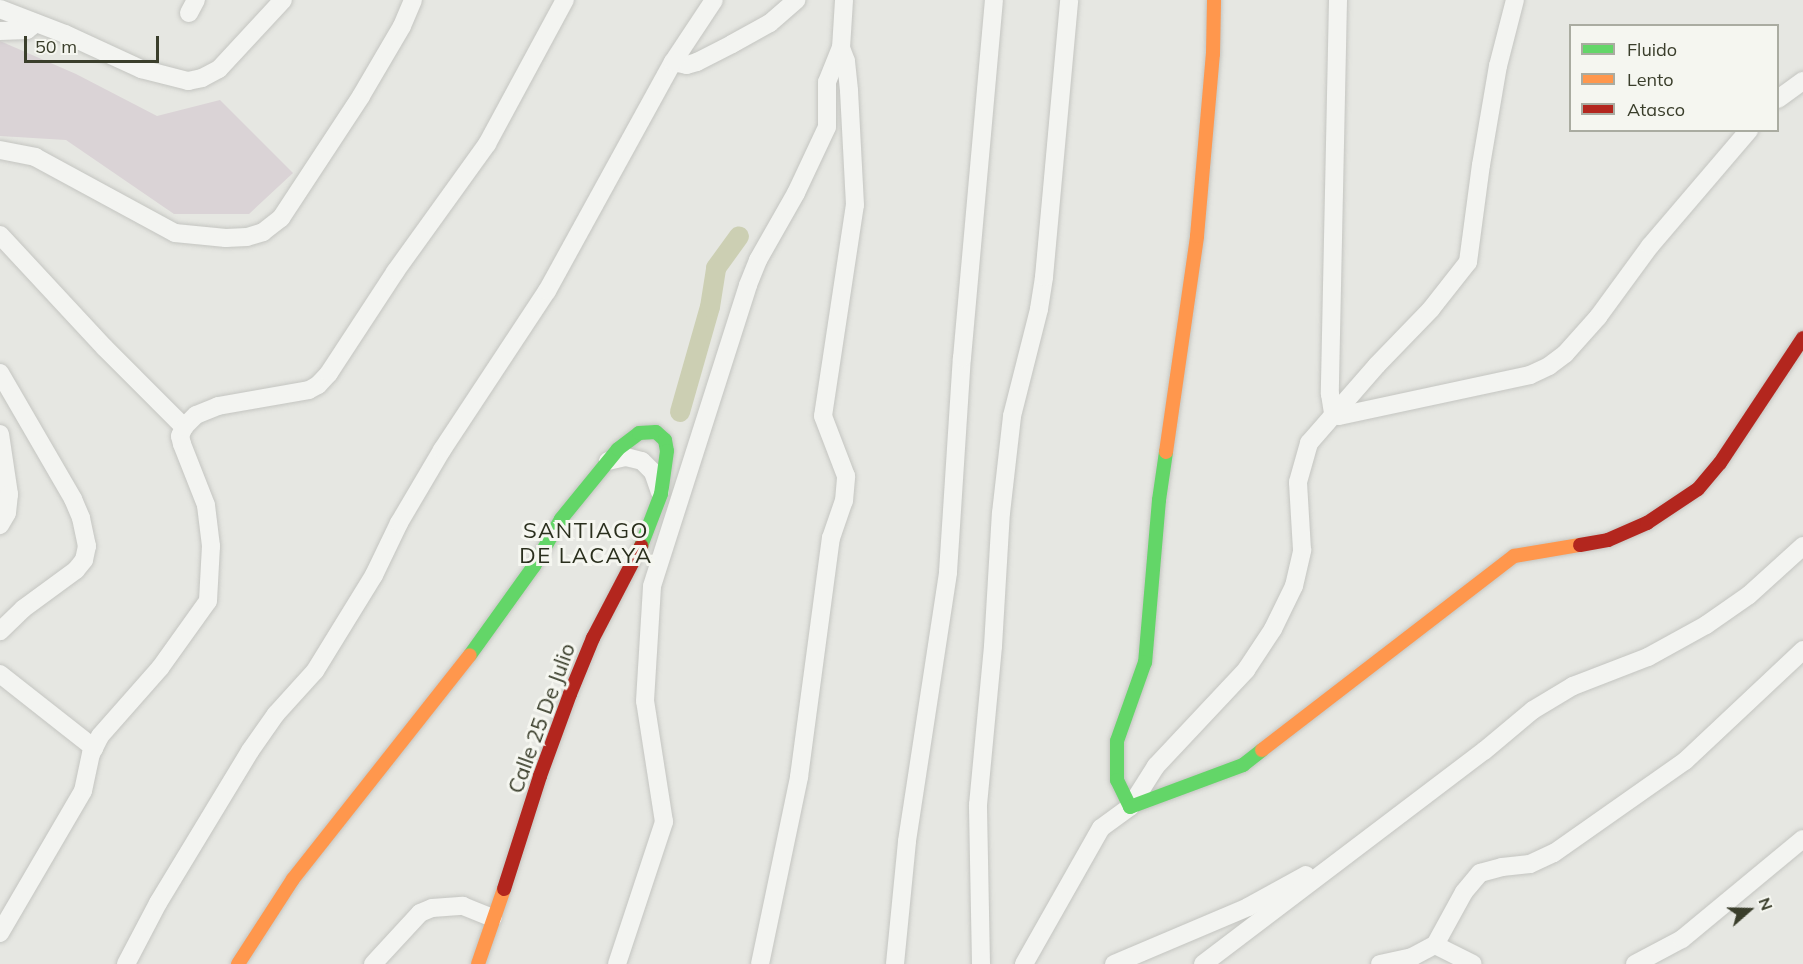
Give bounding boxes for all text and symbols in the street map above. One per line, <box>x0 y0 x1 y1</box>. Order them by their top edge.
scale bar <box>27 24 162 62</box>
legend <box>1569 24 1779 132</box>
text: 50 m <box>35 35 77 58</box>
text: Fluido <box>1627 38 1677 61</box>
text: Lento <box>1627 68 1674 91</box>
text: Atasco <box>1627 98 1685 121</box>
district label: SANTIAGO DE LACAYA <box>519 517 653 568</box>
street label: Calle 25 De Julio <box>502 640 580 796</box>
north arrow <box>1719 880 1779 940</box>
text: N <box>1754 895 1777 913</box>

